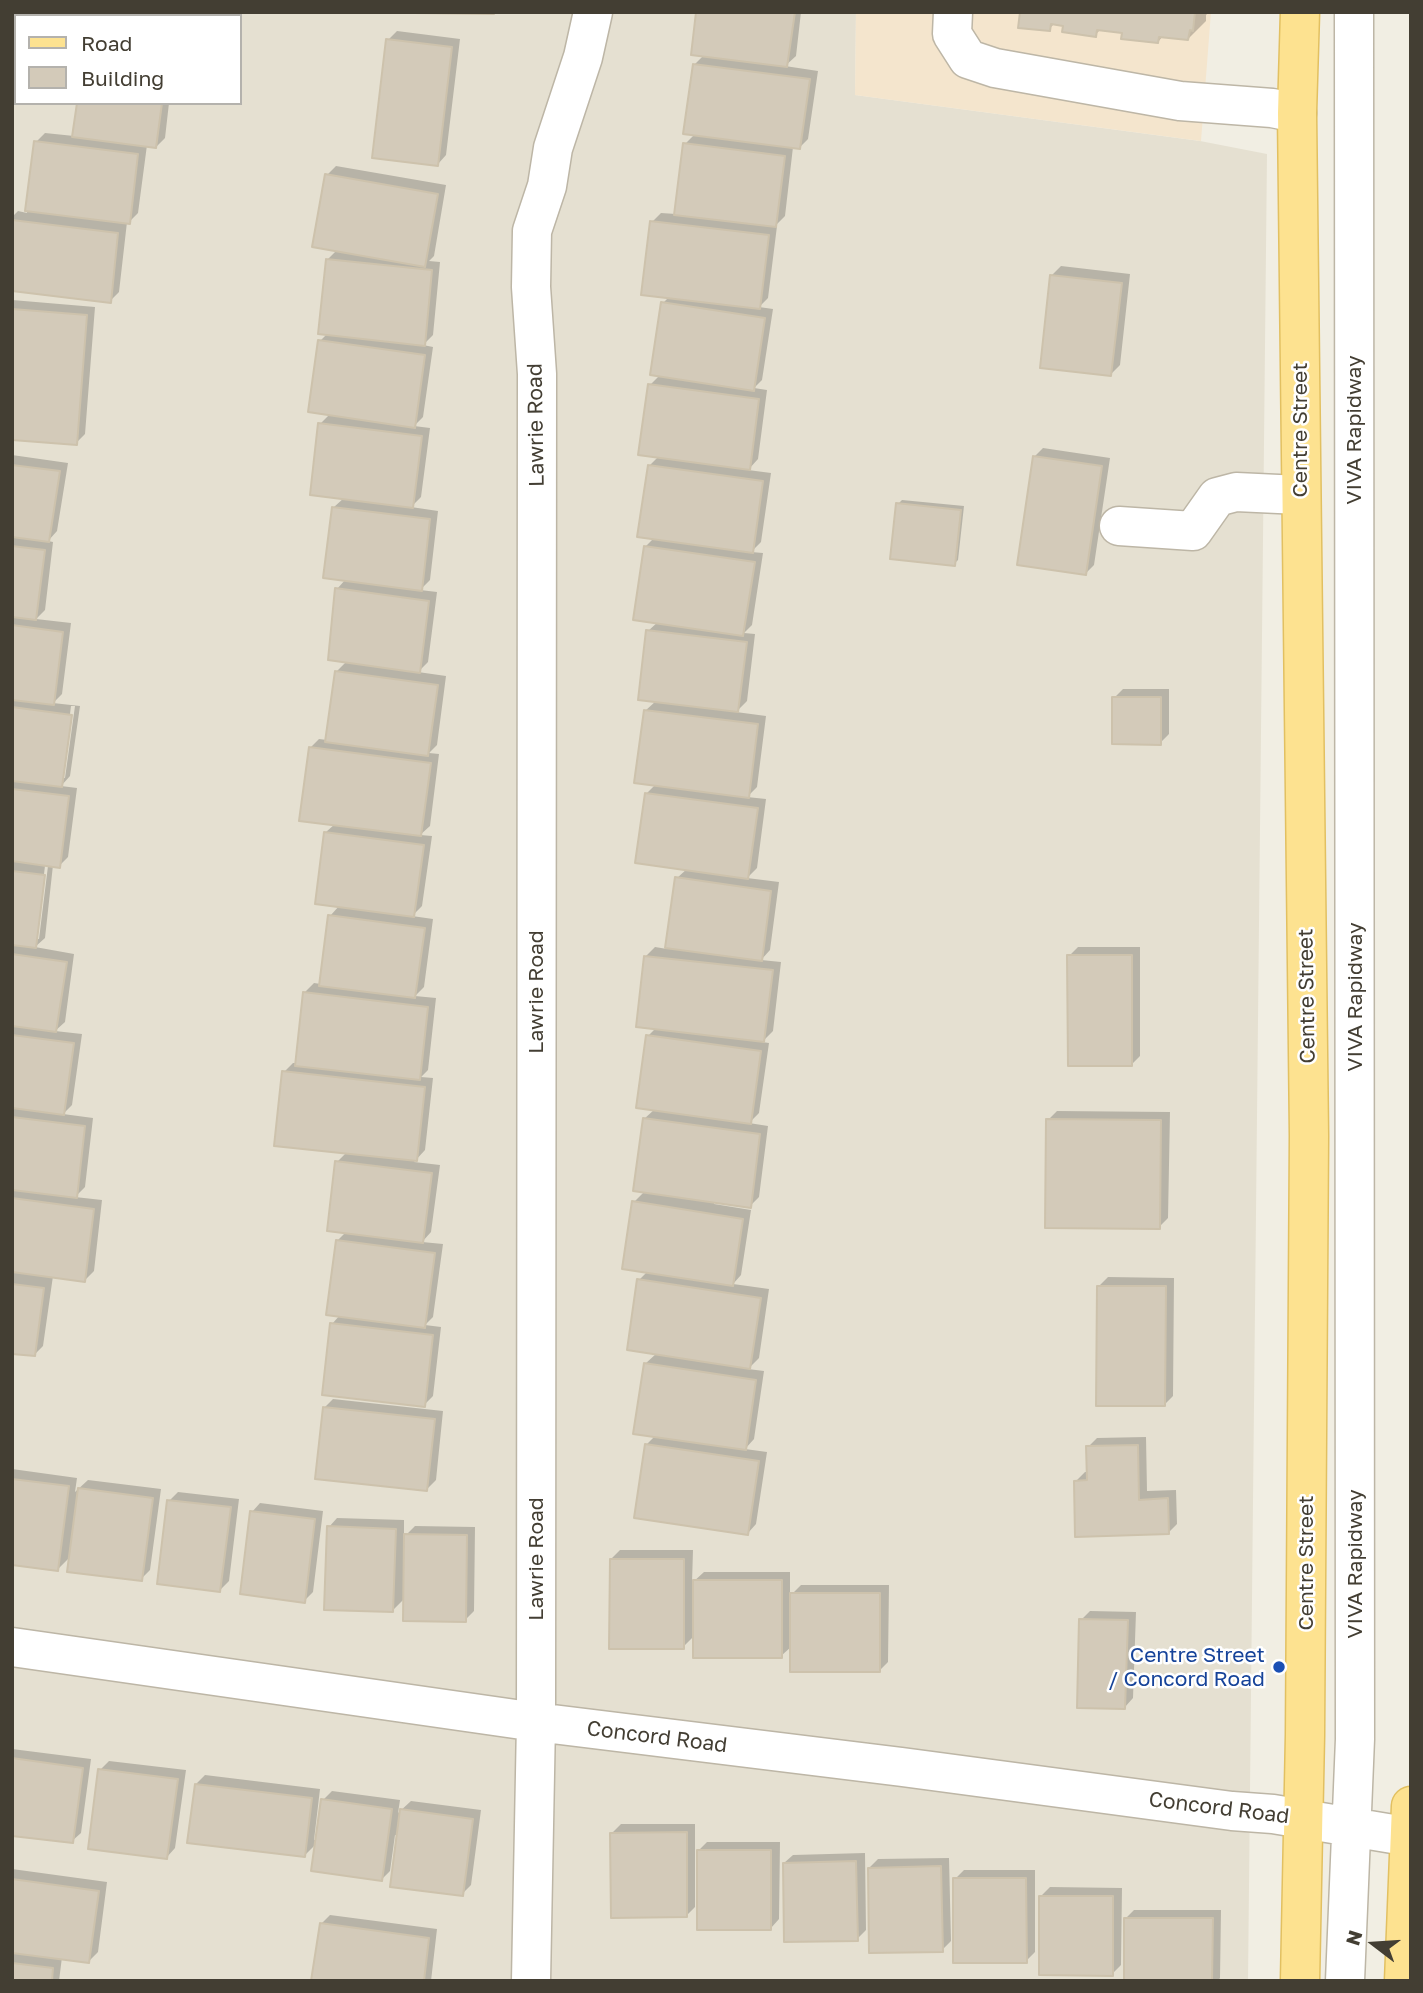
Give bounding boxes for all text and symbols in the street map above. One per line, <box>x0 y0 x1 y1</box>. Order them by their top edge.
legend <box>14 14 242 105</box>
text: Road <box>81 30 132 56</box>
text: Building <box>81 65 164 91</box>
street label: VIVA Rapidway <box>1341 355 1367 505</box>
street label: Centre Street <box>1287 362 1313 498</box>
street label: Lawrie Road <box>522 363 550 487</box>
street label: VIVA Rapidway <box>1342 922 1368 1072</box>
street label: Centre Street <box>1293 928 1321 1064</box>
street label: Lawrie Road <box>523 930 549 1054</box>
street label: VIVA Rapidway <box>1342 1489 1368 1639</box>
street label: Centre Street <box>1293 1495 1319 1631</box>
street label: Lawrie Road <box>523 1497 549 1621</box>
place label: Centre Street / Concord Road <box>1108 1642 1265 1692</box>
marker: Centre Street / Concord Road <box>1271 1659 1287 1675</box>
street label: Concord Road <box>585 1716 729 1758</box>
street label: Concord Road <box>1147 1787 1291 1829</box>
north arrow <box>1339 1909 1409 1979</box>
text: N <box>1340 1927 1367 1948</box>

